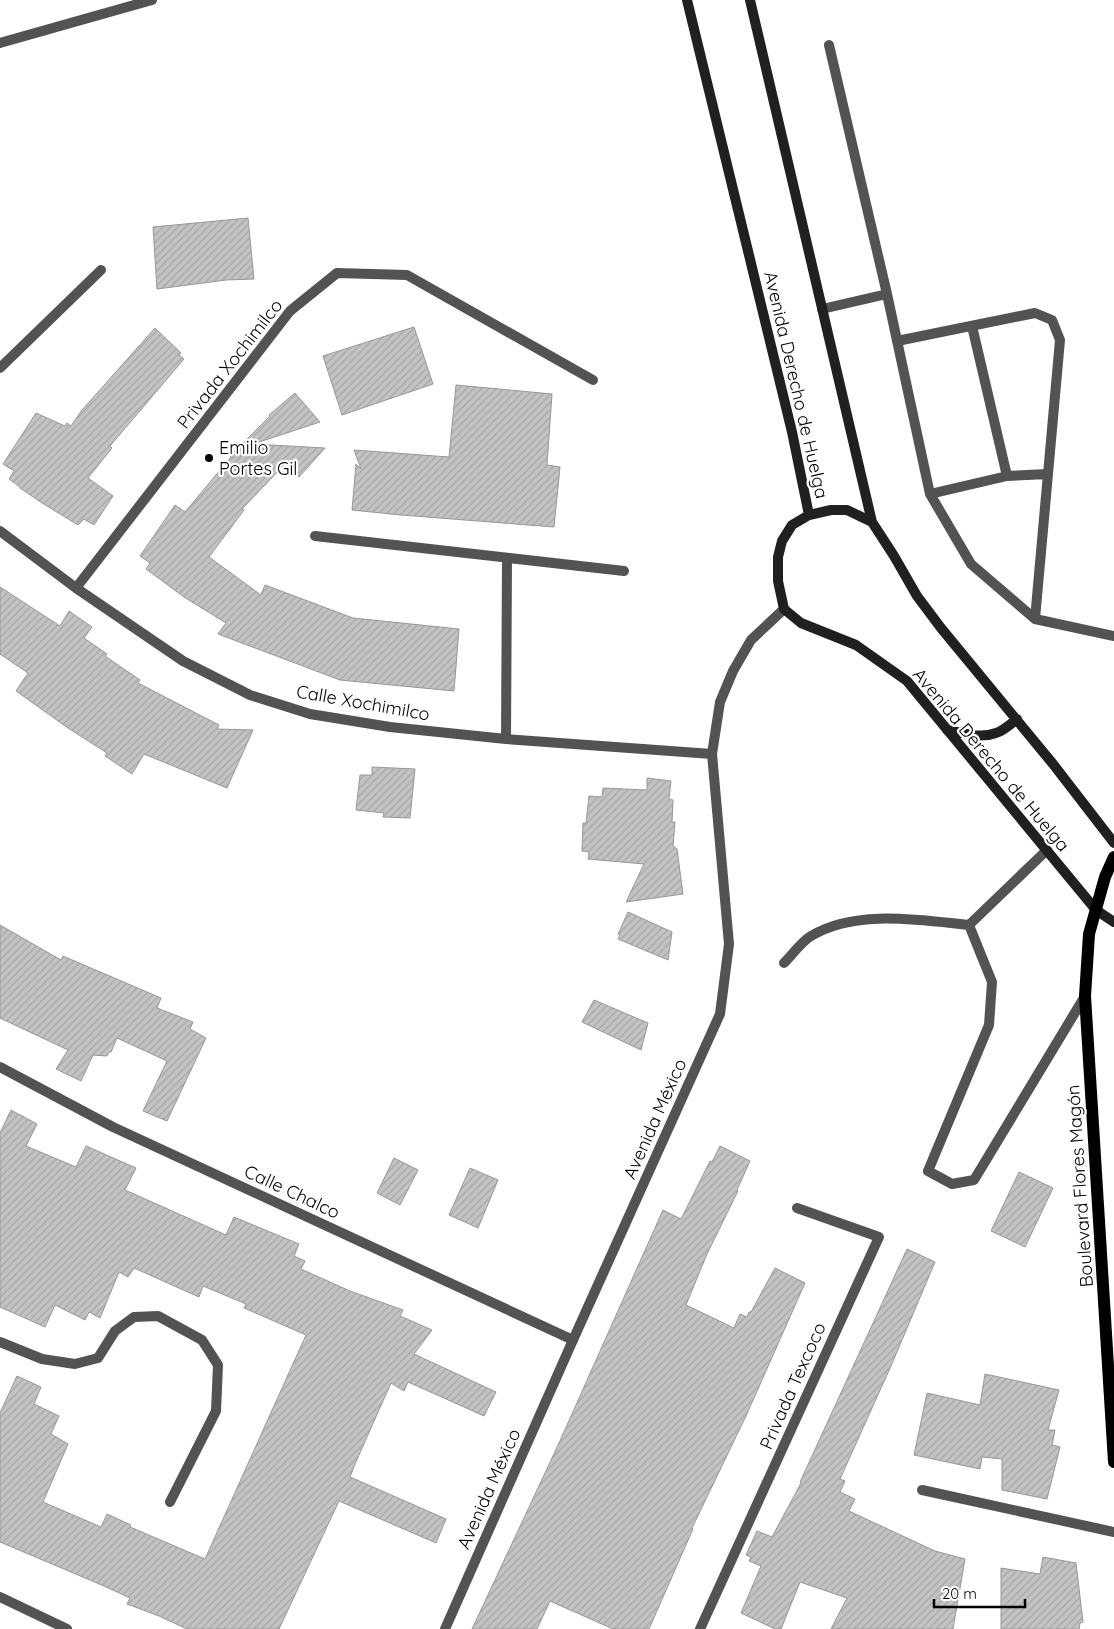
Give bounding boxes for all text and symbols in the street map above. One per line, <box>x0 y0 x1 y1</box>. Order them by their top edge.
street label: Avenida Derecho de Huelga <box>759 269 834 501</box>
street label: Privada Xochimilco <box>172 294 287 433</box>
place label: Emilio Portes Gil <box>219 436 297 480</box>
marker: Emilio Portes Gil <box>203 452 215 464</box>
street label: Avenida Derecho de Huelga <box>908 663 1075 856</box>
street label: Calle Xochimilco <box>295 679 432 726</box>
street label: Avenida México <box>618 1055 691 1183</box>
street label: Boulevard Flores Magón <box>1061 1084 1098 1288</box>
street label: Calle Chalco <box>241 1159 344 1224</box>
street label: Privada Texcoco <box>754 1319 831 1453</box>
street label: Avenida México <box>452 1425 525 1553</box>
scale bar <box>934 1576 1025 1608</box>
text: 20 m <box>942 1584 977 1603</box>

